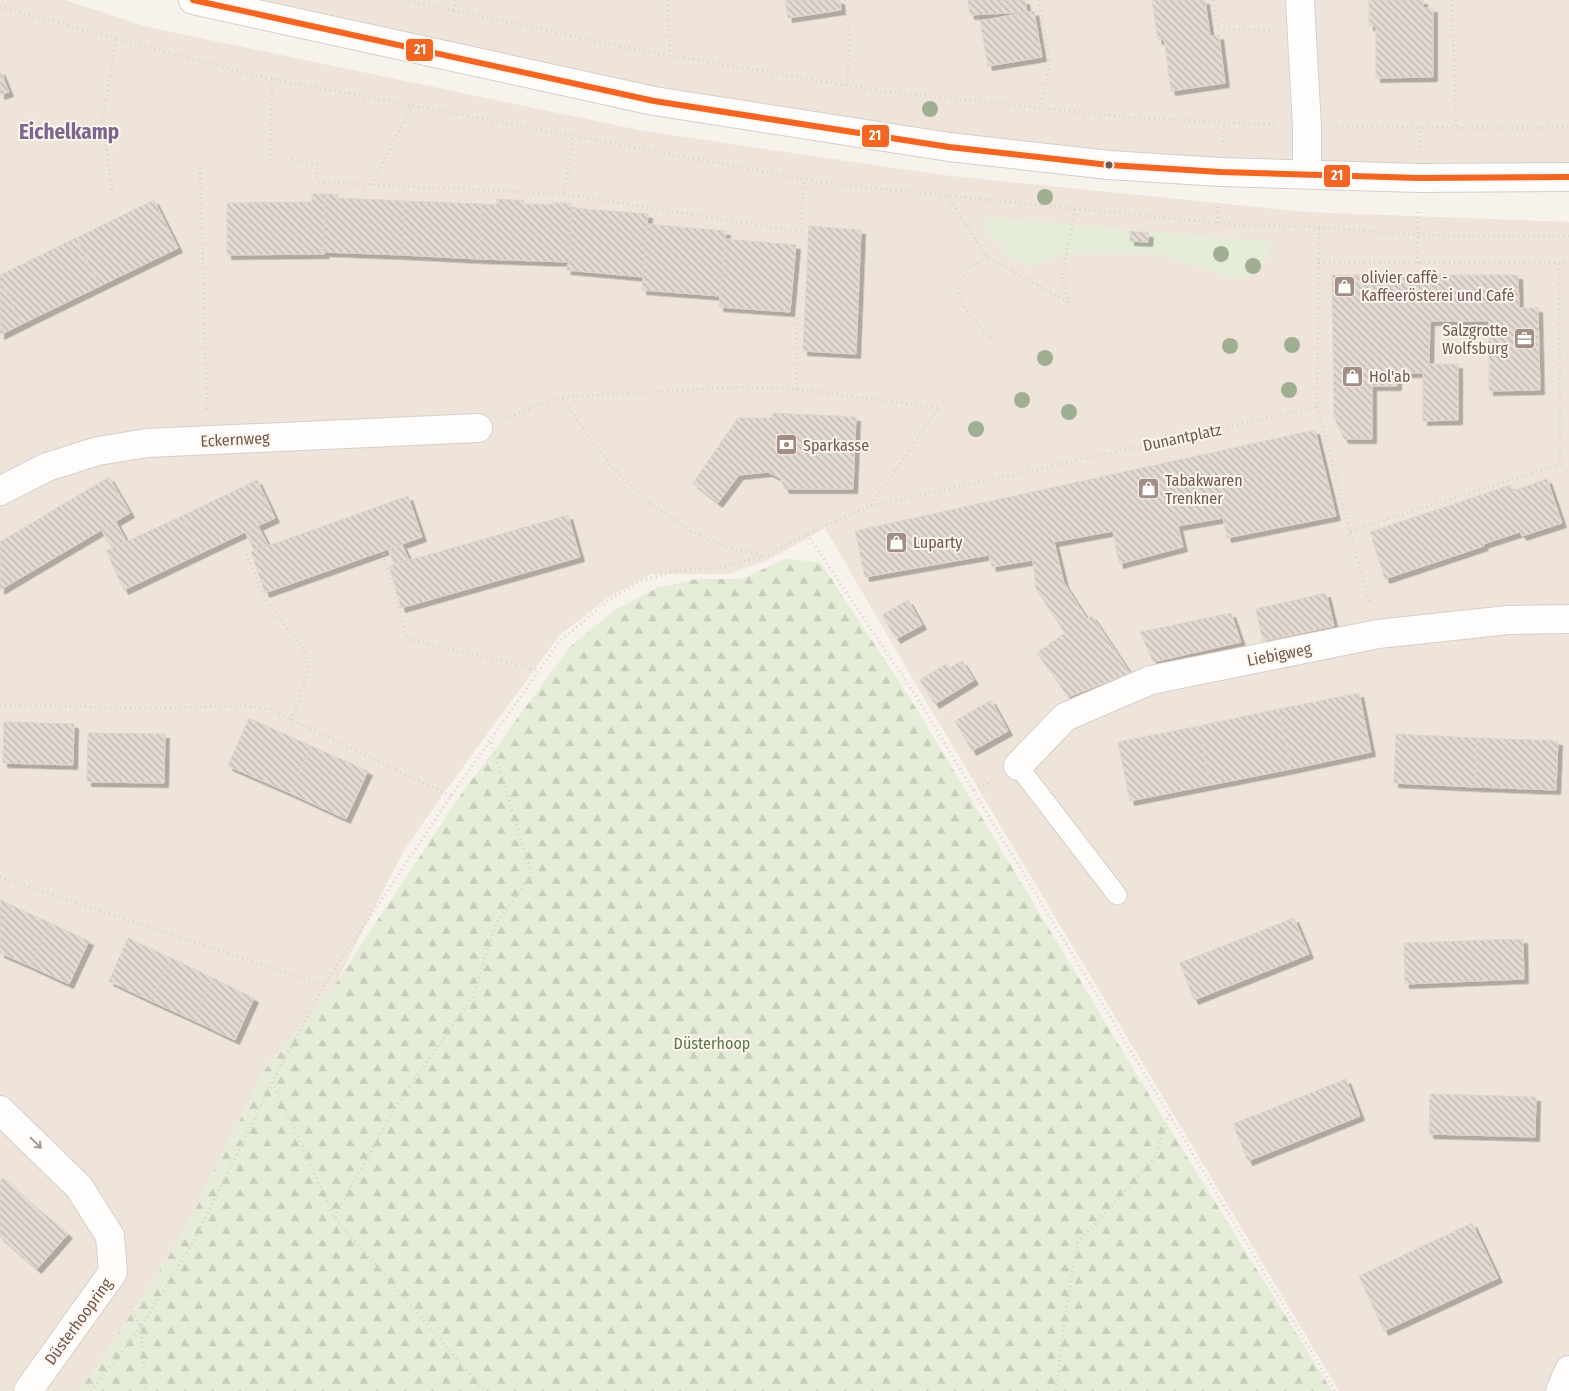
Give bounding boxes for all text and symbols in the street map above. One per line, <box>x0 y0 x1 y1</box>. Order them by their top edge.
line badge: 21 <box>405 38 434 62</box>
text: 21 <box>413 41 426 58</box>
district label: Eichelkamp <box>19 119 119 145</box>
line badge: 21 <box>861 124 890 148</box>
text: 21 <box>868 127 881 144</box>
unlabelled marker <box>1104 160 1114 170</box>
line badge: 21 <box>1323 164 1351 188</box>
text: 21 <box>1330 167 1343 184</box>
place label: olivier caffè - Kaffeerösterei und Café <box>1361 268 1514 305</box>
shop icon: olivier caffè - Kaffeerösterei und Café <box>1333 274 1357 298</box>
place label: Salzgrotte Wolfsburg <box>1442 321 1508 358</box>
office icon: Salzgrotte Wolfsburg <box>1512 327 1536 351</box>
shop icon: Hol'ab <box>1341 364 1365 388</box>
place label: Hol'ab <box>1369 367 1410 386</box>
street label: Dunantplatz <box>1141 420 1223 455</box>
street label: Eckernweg <box>200 428 271 451</box>
bank icon: Sparkasse <box>775 433 799 457</box>
place label: Sparkasse <box>803 436 869 455</box>
place label: Tabakwaren Trenkner <box>1165 471 1243 508</box>
shop icon: Tabakwaren Trenkner <box>1137 477 1161 501</box>
shop icon: Luparty <box>885 530 909 554</box>
place label: Luparty <box>913 533 963 552</box>
street label: Liebigweg <box>1245 639 1313 670</box>
park label: Düsterhoop <box>674 1034 750 1053</box>
one-way arrow <box>29 1137 42 1149</box>
street label: Düsterhoopring <box>41 1274 116 1368</box>

